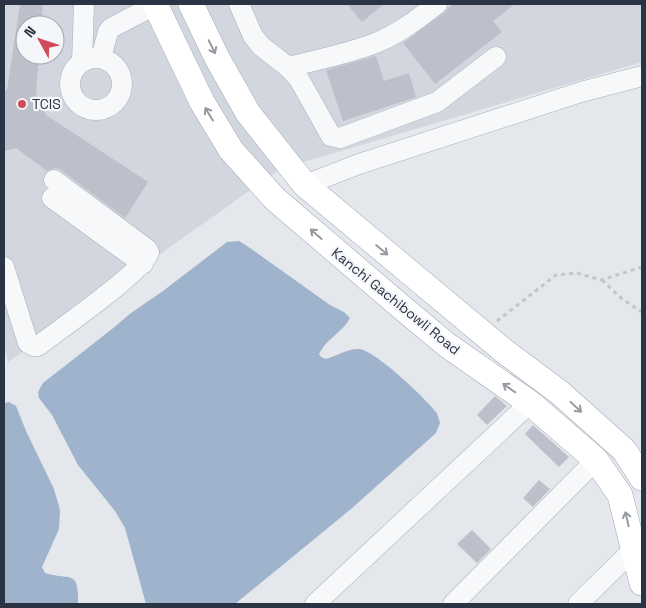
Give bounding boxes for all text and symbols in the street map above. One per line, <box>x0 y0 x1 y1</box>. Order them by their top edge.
north arrow <box>15 15 65 65</box>
text: N <box>20 22 40 41</box>
one-way arrow <box>207 40 217 55</box>
place label: TCIS <box>32 95 61 113</box>
marker: TCIS <box>16 98 28 110</box>
one-way arrow <box>203 108 213 122</box>
one-way arrow <box>310 229 323 240</box>
street label: Kanchi Gachibowli Road <box>328 244 464 358</box>
one-way arrow <box>376 244 389 256</box>
one-way arrow <box>503 383 517 393</box>
one-way arrow <box>569 401 582 413</box>
one-way arrow <box>622 511 631 527</box>

